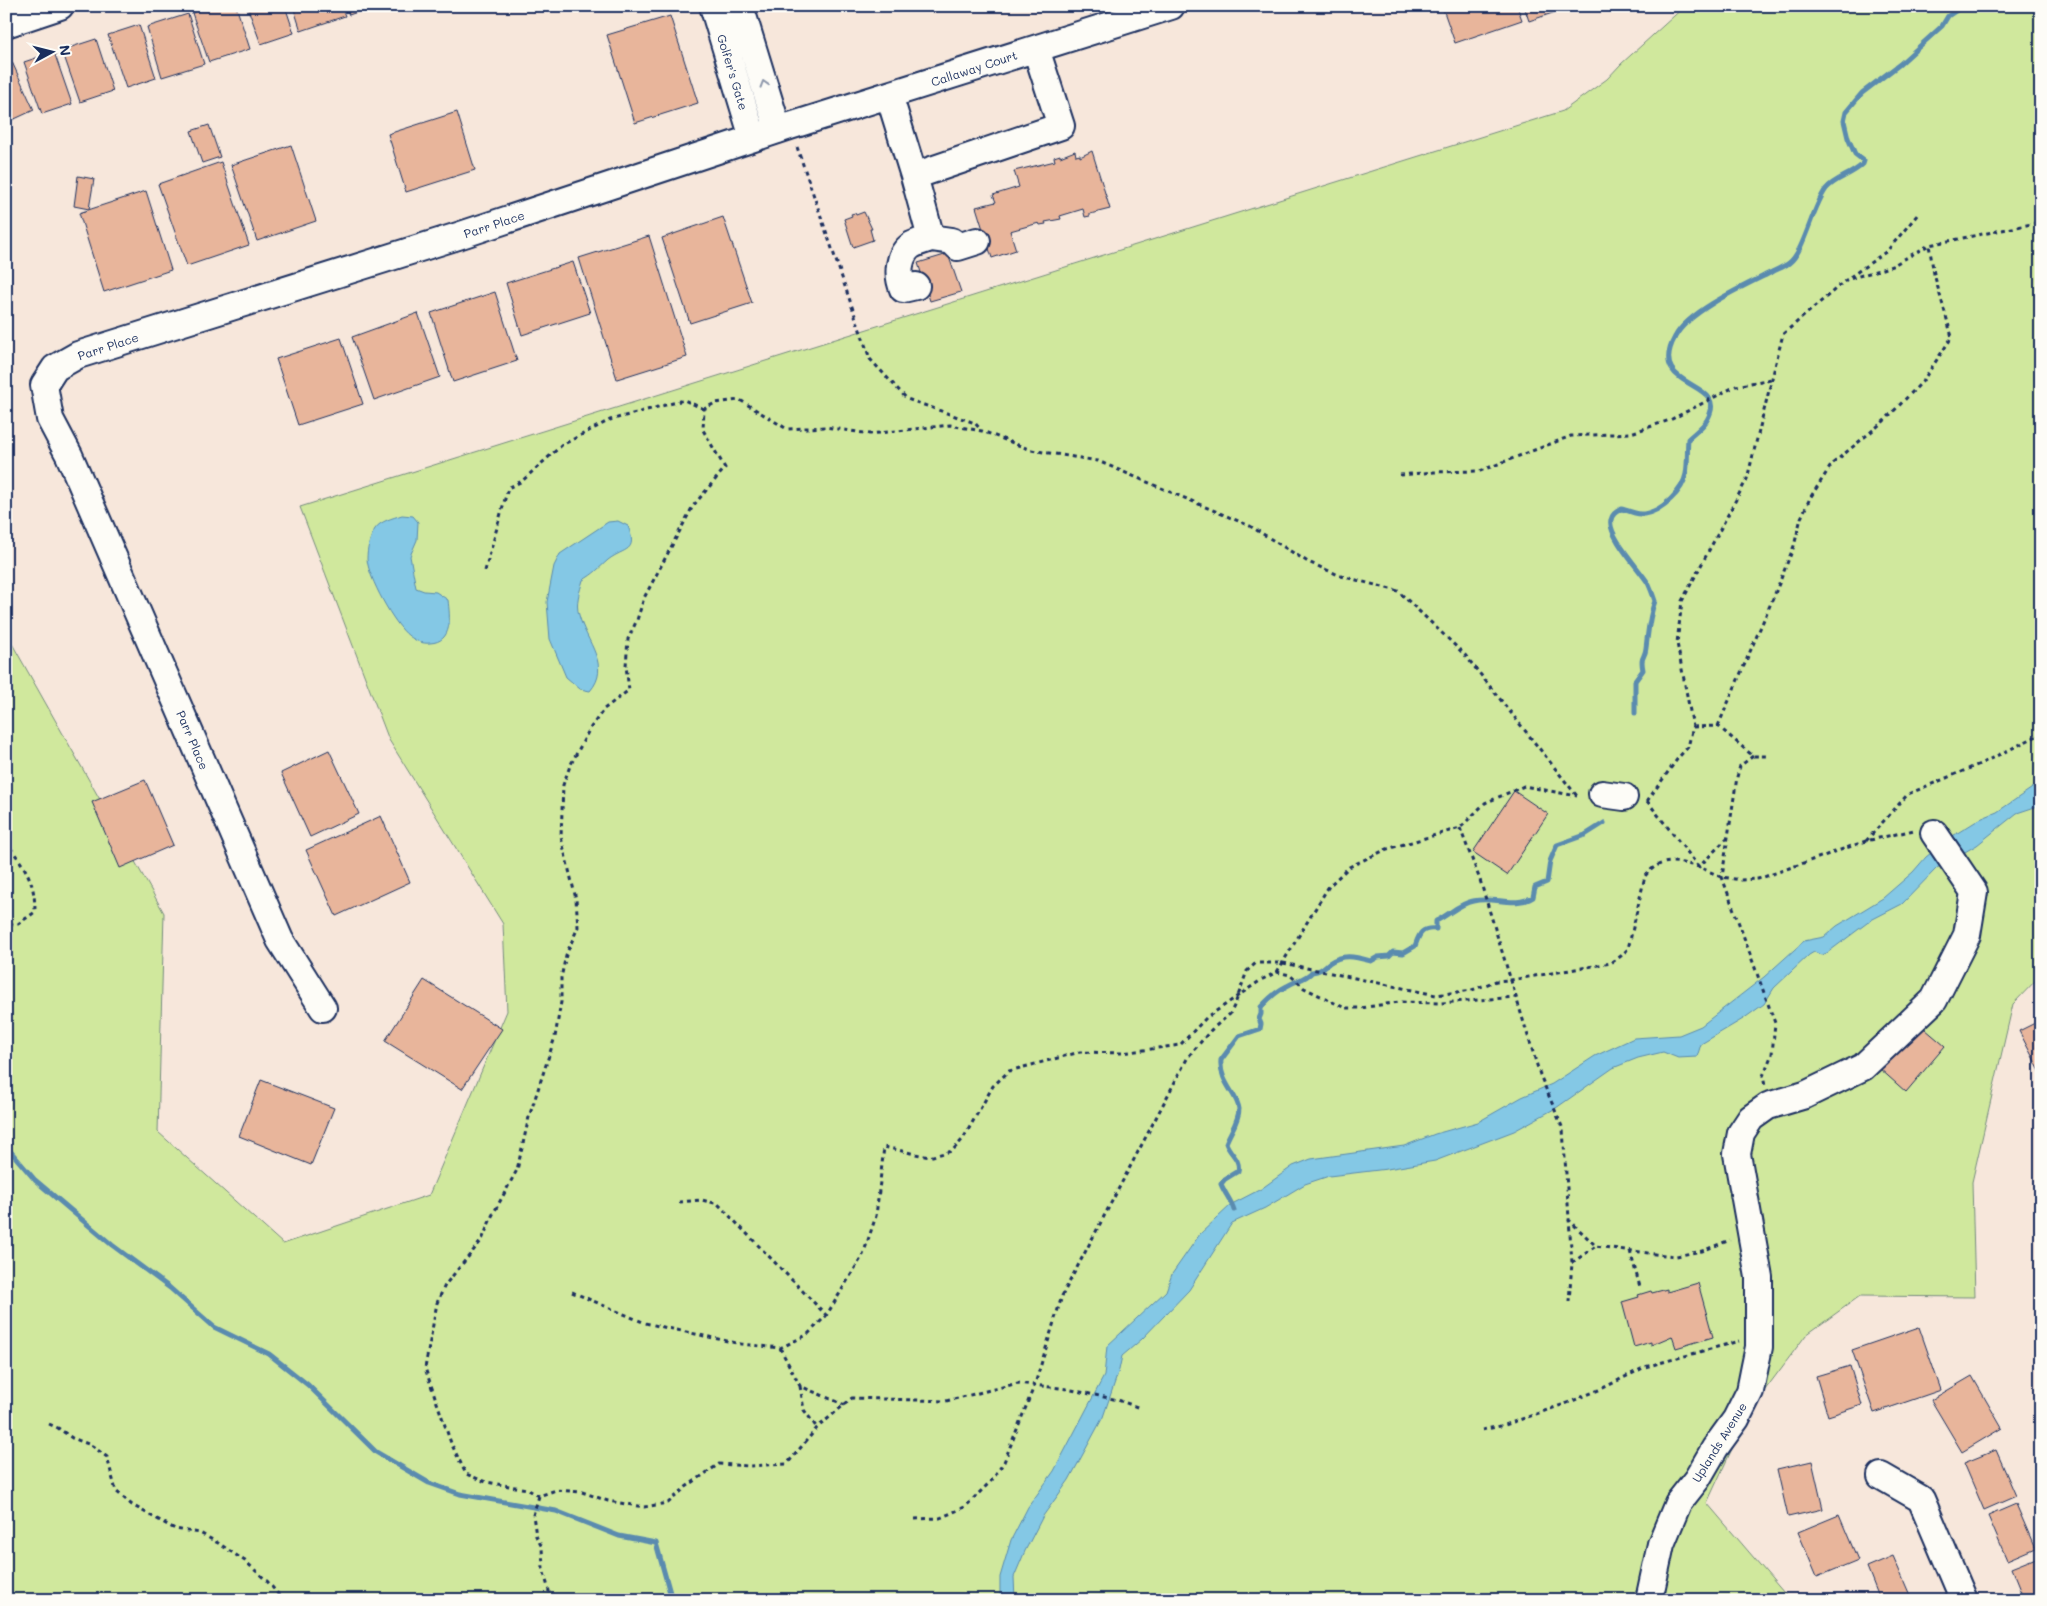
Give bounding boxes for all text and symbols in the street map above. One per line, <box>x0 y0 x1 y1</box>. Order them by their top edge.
north arrow <box>28 28 78 78</box>
street label: Golfer's Gate <box>714 32 752 112</box>
text: N <box>55 44 75 57</box>
street label: Callaway Court <box>929 46 1019 90</box>
one-way arrow <box>759 80 769 88</box>
street label: Parr Place <box>462 207 526 241</box>
street label: Parr Place <box>76 329 140 363</box>
street label: Parr Place <box>173 708 213 772</box>
street label: Uplands Avenue <box>1688 1399 1750 1485</box>

